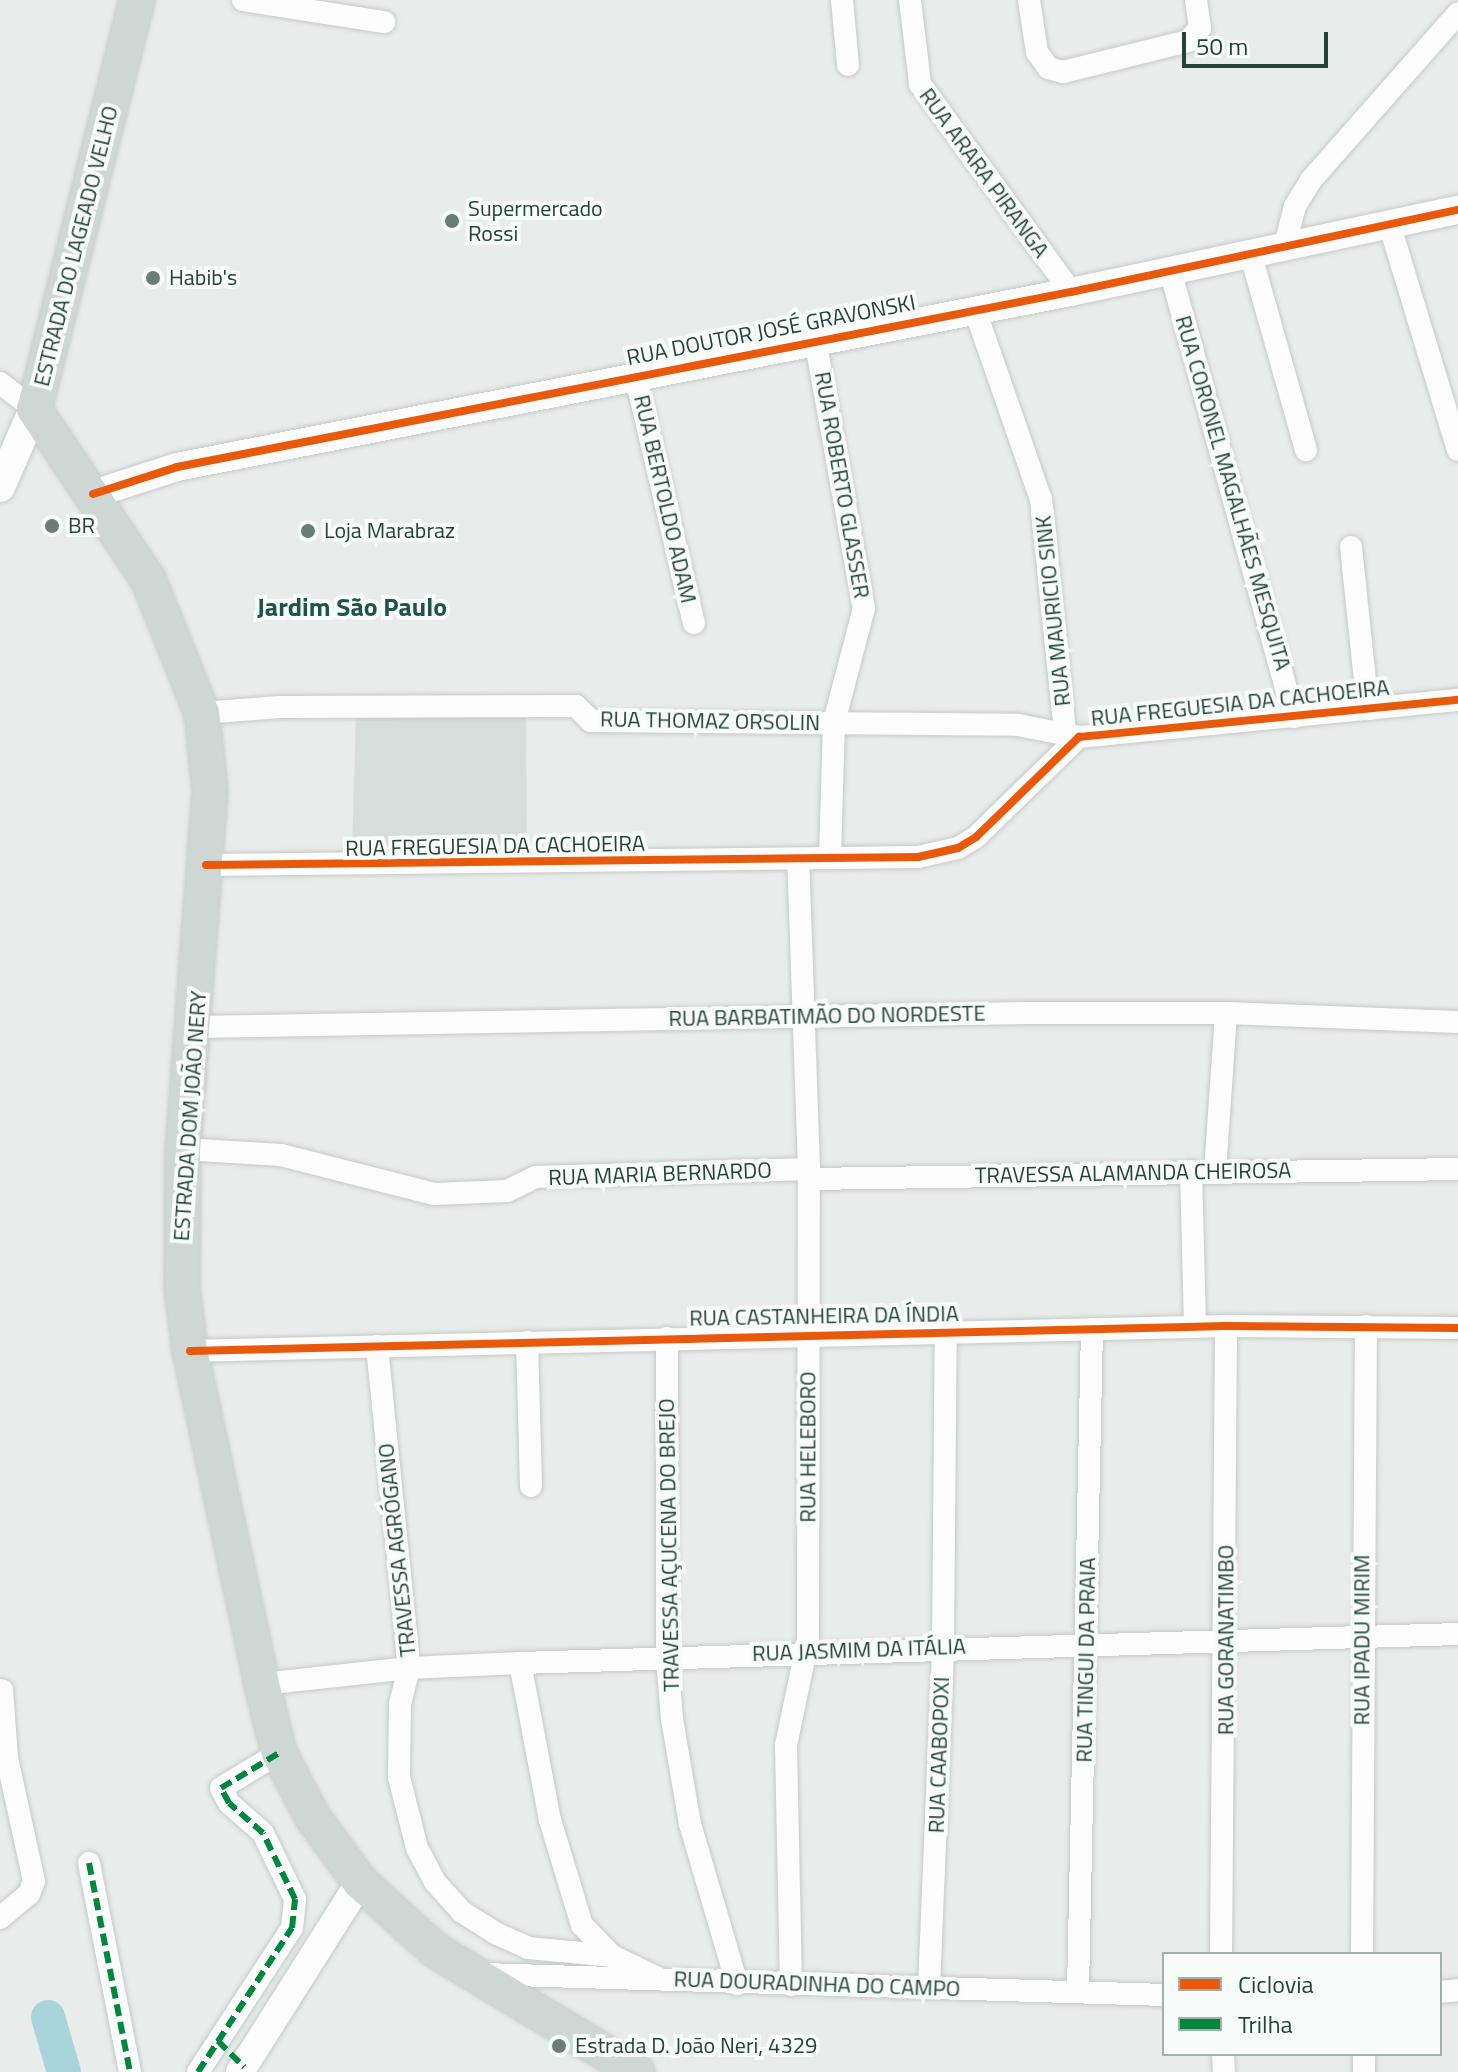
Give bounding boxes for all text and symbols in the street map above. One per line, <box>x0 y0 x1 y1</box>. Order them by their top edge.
scale bar <box>1186 16 1332 66</box>
text: 50 m <box>1196 28 1248 64</box>
street label: RUA ARARA PIRANGA <box>914 83 1054 263</box>
street label: ESTRADA DO LAGEADO VELHO <box>28 103 124 389</box>
place label: Supermercado Rossi <box>468 195 603 246</box>
marker: Supermercado Rossi <box>443 212 461 230</box>
place label: Habib's <box>169 265 237 291</box>
marker: Habib's <box>144 269 162 287</box>
street label: RUA DOUTOR JOSÉ GRAVONSKI <box>624 289 918 371</box>
street label: RUA CORONEL MAGALHÃES MESQUITA <box>1170 313 1296 673</box>
street label: RUA ROBERTO GLASSER <box>809 370 875 600</box>
street label: RUA BERTOLDO ADAM <box>628 392 702 606</box>
place label: BR <box>68 513 95 539</box>
street label: RUA MAURICIO SINK <box>1030 514 1076 708</box>
marker: BR <box>43 517 61 535</box>
place label: Loja Marabraz <box>324 518 455 544</box>
marker: Loja Marabraz <box>299 522 317 540</box>
district label: Jardim São Paulo <box>257 591 447 623</box>
street label: RUA FREGUESIA DA CACHOEIRA <box>1090 674 1390 732</box>
street label: RUA THOMAZ ORSOLIN <box>600 706 820 736</box>
street label: RUA FREGUESIA DA CACHOEIRA <box>345 830 645 862</box>
street label: ESTRADA DOM JOÃO NERY <box>168 990 212 1242</box>
street label: RUA BARBATIMÃO DO NORDESTE <box>668 1000 986 1032</box>
street label: RUA MARIA BERNARDO <box>548 1157 772 1191</box>
street label: TRAVESSA ALAMANDA CHEIROSA <box>975 1157 1291 1189</box>
street label: RUA CASTANHEIRA DA ÍNDIA <box>689 1300 959 1332</box>
street label: RUA HELEBORO <box>795 1371 821 1523</box>
street label: TRAVESSA AÇUCENA DO BREJO <box>653 1398 685 1692</box>
street label: TRAVESSA AGRÓGANO <box>373 1442 421 1658</box>
street label: RUA GORANATIMBO <box>1213 1545 1239 1735</box>
street label: RUA IPADU MIRIM <box>1349 1555 1375 1725</box>
street label: RUA TINGUI DA PRAIA <box>1071 1557 1101 1763</box>
street label: RUA JASMIM DA ITÁLIA <box>752 1633 966 1667</box>
street label: RUA CAABOPOXI <box>923 1676 955 1834</box>
legend <box>1162 1952 1442 2056</box>
street label: RUA DOURADINHA DO CAMPO <box>673 1966 961 2002</box>
text: Ciclovia <box>1238 1966 1314 2002</box>
text: Trilha <box>1238 2006 1293 2042</box>
place label: Estrada D. João Neri, 4329 <box>575 2033 817 2059</box>
marker: Estrada D. João Neri, 4329 <box>550 2037 568 2055</box>

